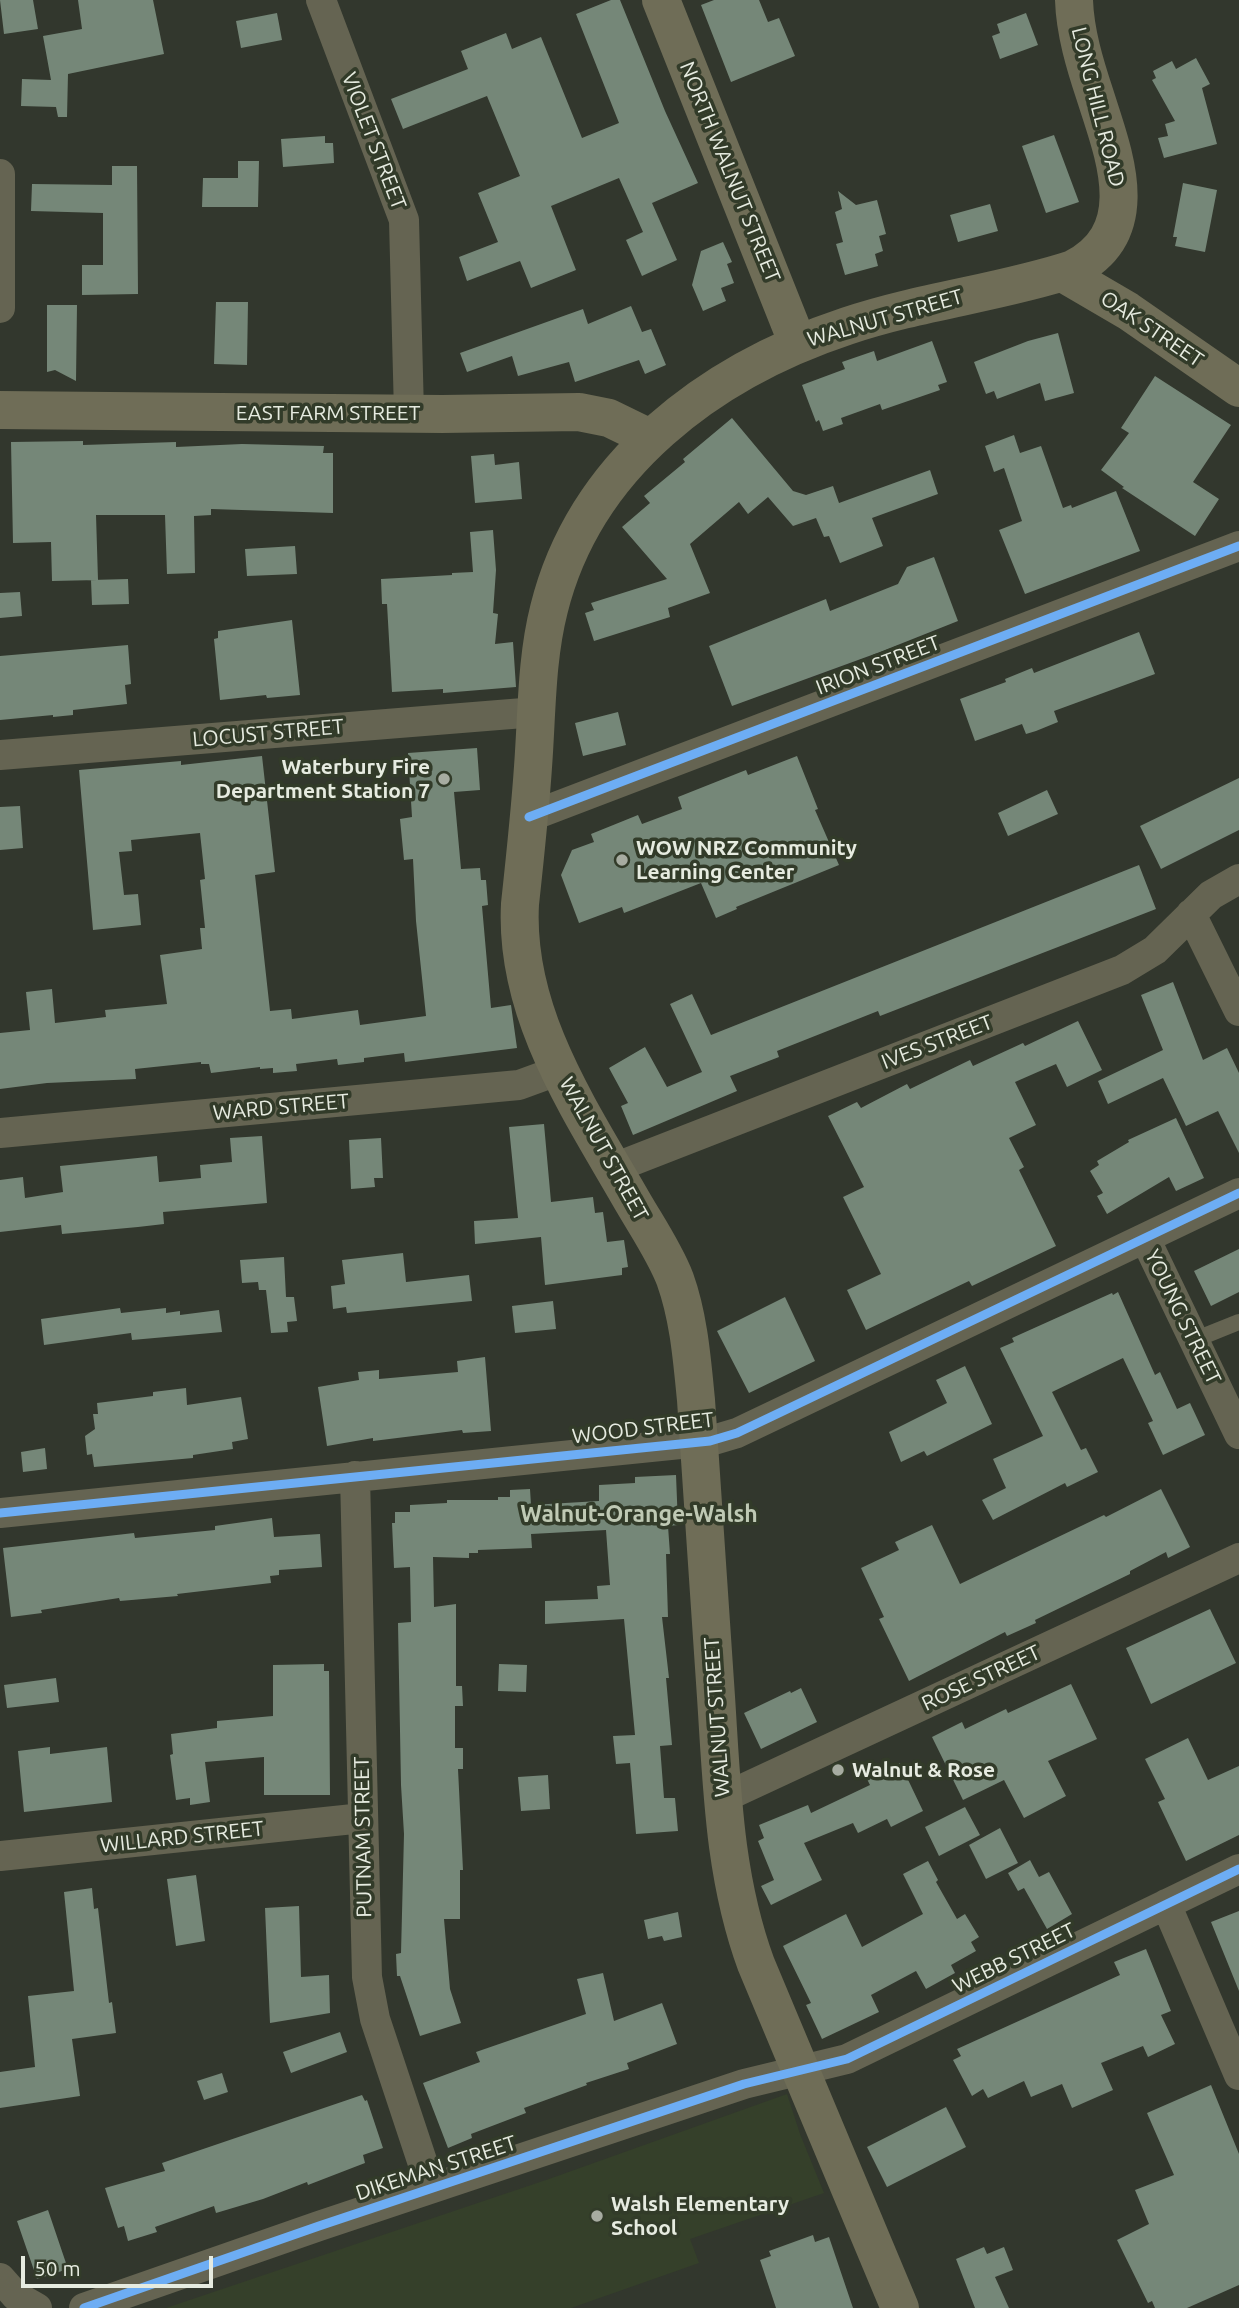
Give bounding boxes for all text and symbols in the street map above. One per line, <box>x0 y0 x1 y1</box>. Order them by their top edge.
street label: LONG HILL ROAD <box>1066 24 1130 190</box>
street label: NORTH WALNUT STREET <box>674 58 786 286</box>
street label: VIOLET STREET <box>336 69 412 213</box>
street label: WALNUT STREET <box>804 284 966 352</box>
street label: OAK STREET <box>1096 285 1208 373</box>
street label: EAST FARM STREET <box>236 400 420 426</box>
street label: IRION STREET <box>812 630 944 700</box>
street label: LOCUST STREET <box>191 714 345 752</box>
place label: Waterbury Fire Department Station 7 <box>216 754 430 804</box>
marker: Waterbury Fire Department Station 7 <box>436 771 452 787</box>
place label: WOW NRZ Community Learning Center <box>636 835 857 885</box>
marker: WOW NRZ Community Learning Center <box>614 852 630 868</box>
street label: IVES STREET <box>878 1009 996 1075</box>
street label: WALNUT STREET <box>554 1073 654 1225</box>
street label: WARD STREET <box>212 1088 350 1126</box>
street label: YOUNG STREET <box>1139 1245 1227 1389</box>
street label: WOOD STREET <box>571 1407 715 1449</box>
district label: Walnut-Orange-Walsh <box>520 1500 758 1528</box>
street label: WALNUT STREET <box>699 1636 735 1798</box>
street label: ROSE STREET <box>918 1640 1044 1716</box>
street label: PUTNAM STREET <box>349 1756 377 1918</box>
place label: Walnut & Rose <box>852 1757 995 1783</box>
marker: Walnut & Rose <box>830 1762 846 1778</box>
street label: WILLARD STREET <box>99 1816 265 1858</box>
street label: WEBB STREET <box>948 1917 1080 1999</box>
street label: DIKEMAN STREET <box>352 2130 520 2206</box>
place label: Walsh Elementary School <box>611 2191 789 2241</box>
marker: Walsh Elementary School <box>589 2208 605 2224</box>
scale bar <box>24 2242 217 2286</box>
text: 50 m <box>34 2256 81 2280</box>

